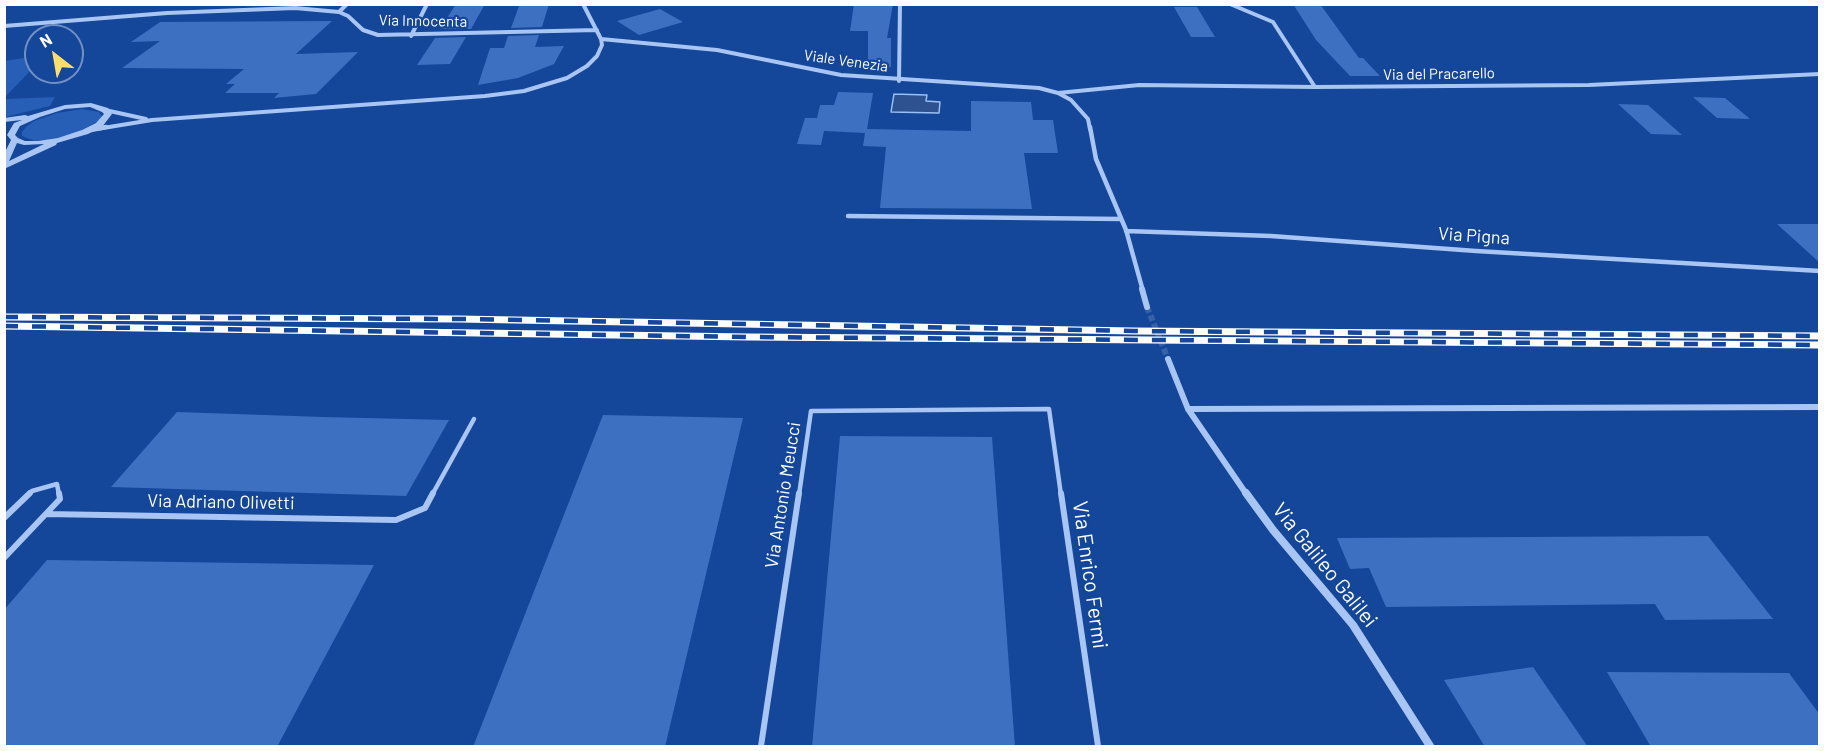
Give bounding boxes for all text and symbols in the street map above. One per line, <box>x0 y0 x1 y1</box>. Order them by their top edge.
street label: Via Innocenta <box>379 11 467 31</box>
north arrow <box>24 24 84 84</box>
text: N <box>36 29 55 51</box>
street label: Viale Venezia <box>803 46 889 76</box>
street label: Via del Pracarello <box>1383 64 1495 84</box>
street label: Via Pigna <box>1437 223 1511 249</box>
street label: Via Antonio Meucci <box>761 420 805 570</box>
street label: Via Adriano Olivetti <box>147 490 295 514</box>
street label: Via Galileo Galilei <box>1267 498 1383 632</box>
street label: Via Enrico Fermi <box>1067 500 1113 650</box>

